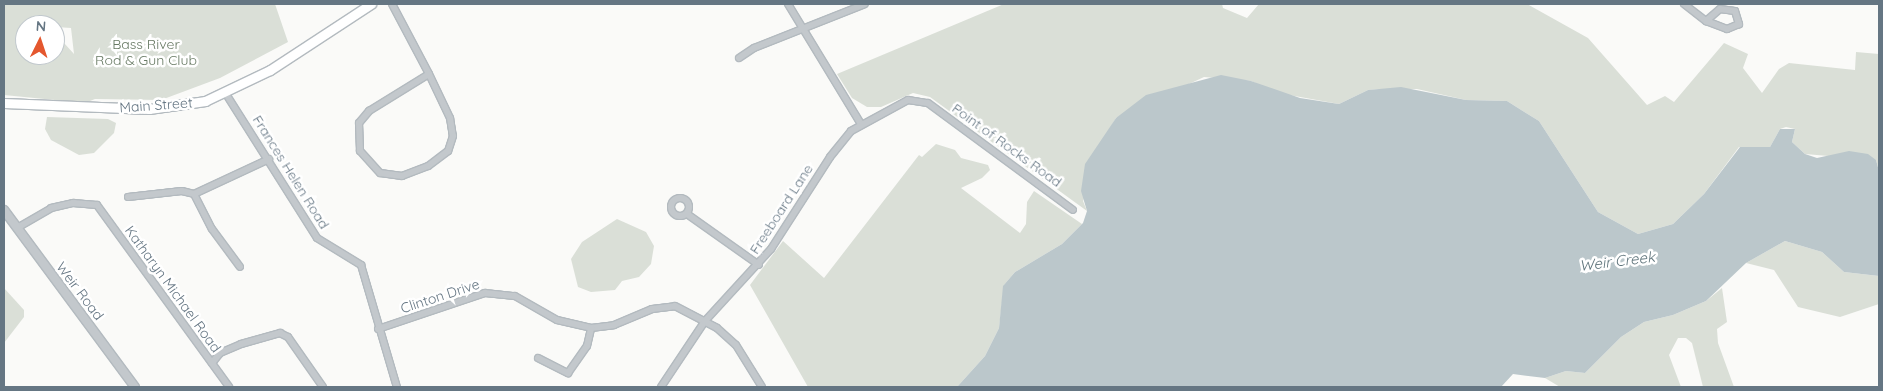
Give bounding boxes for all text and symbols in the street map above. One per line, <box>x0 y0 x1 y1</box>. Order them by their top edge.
north arrow <box>15 15 65 65</box>
text: N <box>35 17 47 35</box>
park label: Bass River Rod & Gun Club <box>95 36 197 68</box>
street label: Main Street <box>119 94 193 116</box>
street label: Point of Rocks Road <box>949 100 1065 190</box>
street label: Frances Helen Road <box>249 112 333 232</box>
street label: Freeboard Lane <box>746 161 816 257</box>
street label: Katharyn Michael Road <box>121 222 225 356</box>
water label: Weir Creek <box>1578 247 1656 275</box>
street label: Weir Road <box>53 259 107 323</box>
street label: Clinton Drive <box>398 275 482 317</box>

